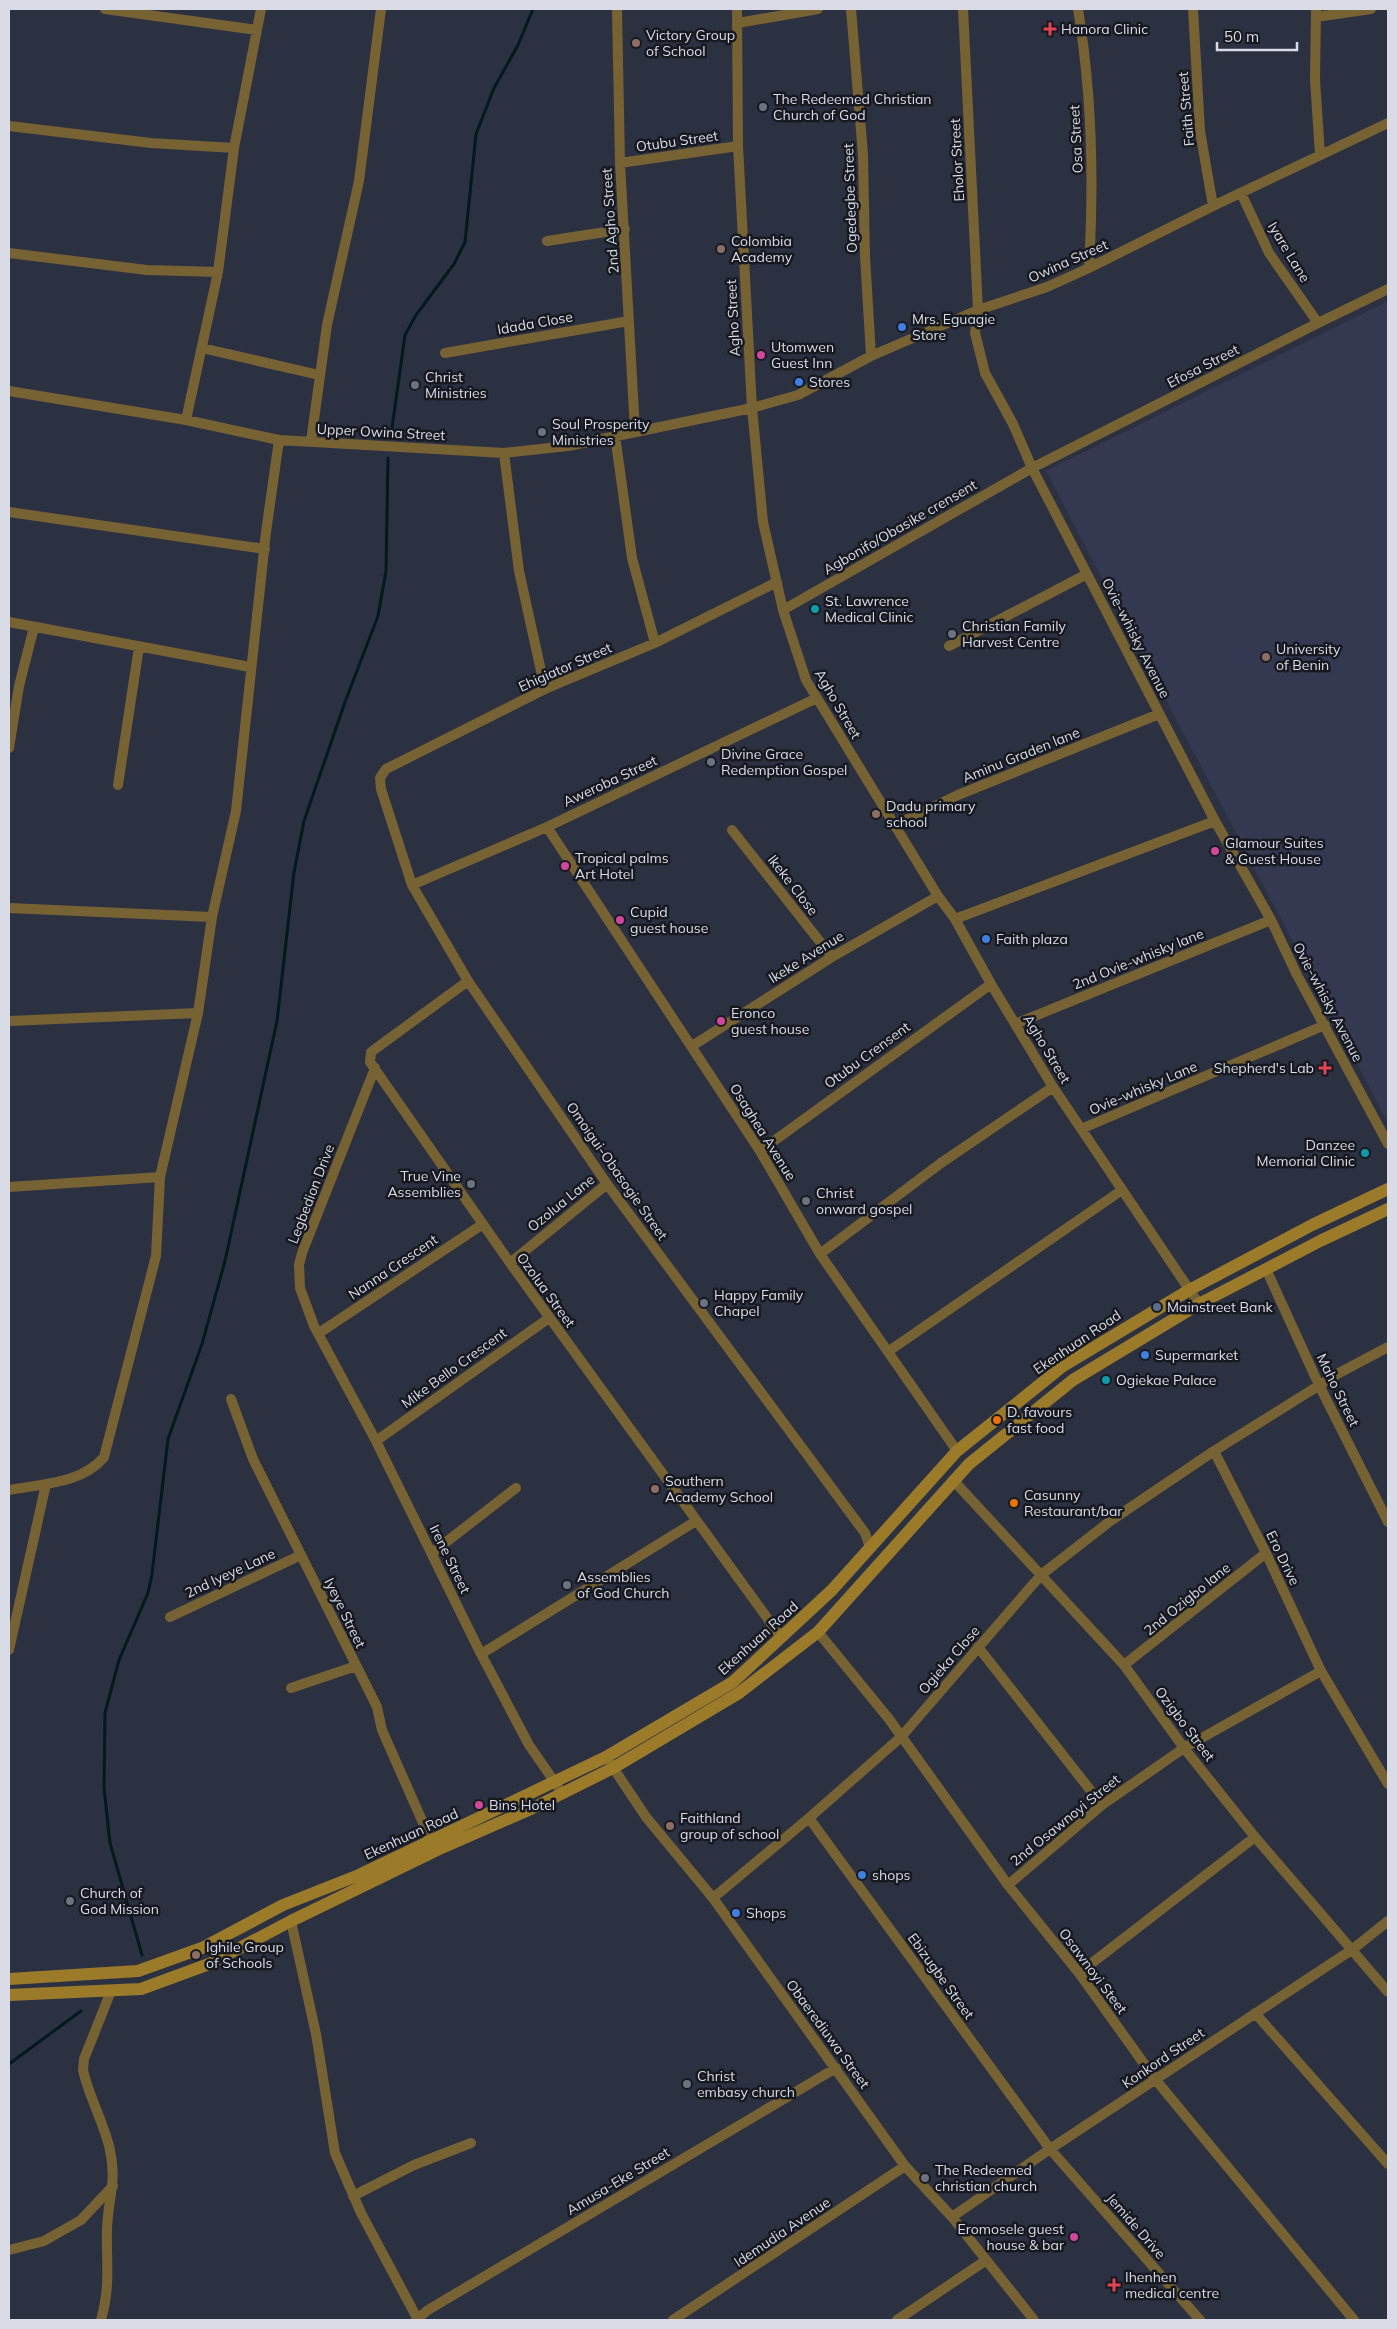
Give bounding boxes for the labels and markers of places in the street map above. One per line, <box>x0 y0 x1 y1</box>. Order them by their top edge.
place label: Hanora Clinic <box>1061 20 1148 38</box>
marker: Hanora Clinic <box>1043 22 1057 36</box>
place label: Victory Group of School <box>646 26 735 60</box>
marker: Victory Group of School <box>630 37 642 49</box>
place label: The Redeemed Christian Church of God <box>773 90 932 124</box>
marker: The Redeemed Christian Church of God <box>757 101 769 113</box>
place label: Colombia Academy <box>731 232 793 266</box>
marker: Colombia Academy <box>715 243 727 255</box>
place label: Mrs. Eguagie Store <box>912 310 995 344</box>
marker: Mrs. Eguagie Store <box>896 321 908 333</box>
place label: Utomwen Guest Inn <box>771 338 834 372</box>
marker: Utomwen Guest Inn <box>755 349 767 361</box>
place label: Christ Ministries <box>425 368 487 402</box>
place label: Stores <box>809 373 850 391</box>
marker: Stores <box>793 376 805 388</box>
marker: Christ Ministries <box>409 379 421 391</box>
place label: Soul Prosperity Ministries <box>552 415 650 449</box>
marker: Soul Prosperity Ministries <box>536 426 548 438</box>
place label: St. Lawrence Medical Clinic <box>825 592 913 626</box>
marker: St. Lawrence Medical Clinic <box>809 603 821 615</box>
place label: Christian Family Harvest Centre <box>962 617 1067 651</box>
marker: Christian Family Harvest Centre <box>946 628 958 640</box>
place label: University of Benin <box>1276 640 1341 674</box>
marker: University of Benin <box>1260 651 1272 663</box>
place label: Divine Grace Redemption Gospel <box>721 745 847 779</box>
marker: Divine Grace Redemption Gospel <box>705 756 717 768</box>
place label: Dadu primary school <box>886 797 976 831</box>
marker: Dadu primary school <box>870 808 882 820</box>
place label: Glamour Suites & Guest House <box>1225 834 1324 868</box>
marker: Glamour Suites & Guest House <box>1209 845 1221 857</box>
place label: Tropical palms Art Hotel <box>575 849 669 883</box>
marker: Tropical palms Art Hotel <box>559 860 571 872</box>
place label: Cupid guest house <box>630 903 708 937</box>
marker: Cupid guest house <box>614 914 626 926</box>
place label: Faith plaza <box>996 930 1068 948</box>
marker: Faith plaza <box>980 933 992 945</box>
place label: Eronco guest house <box>731 1004 809 1038</box>
marker: Eronco guest house <box>715 1015 727 1027</box>
place label: Shepherd's Lab <box>1214 1059 1314 1077</box>
marker: Shepherd's Lab <box>1318 1061 1332 1075</box>
place label: Danzee Memorial Clinic <box>1257 1136 1355 1170</box>
marker: Danzee Memorial Clinic <box>1359 1147 1371 1159</box>
place label: True Vine Assemblies <box>387 1167 461 1201</box>
marker: True Vine Assemblies <box>465 1178 477 1190</box>
place label: Christ onward gospel <box>816 1184 912 1218</box>
marker: Christ onward gospel <box>800 1195 812 1207</box>
place label: Happy Family Chapel <box>714 1286 804 1320</box>
marker: Happy Family Chapel <box>698 1297 710 1309</box>
place label: Mainstreet Bank <box>1167 1298 1274 1316</box>
marker: Mainstreet Bank <box>1151 1301 1163 1313</box>
place label: Supermarket <box>1155 1346 1238 1364</box>
marker: Supermarket <box>1139 1349 1151 1361</box>
place label: Ogiekae Palace <box>1116 1371 1216 1389</box>
marker: Ogiekae Palace <box>1100 1374 1112 1386</box>
place label: D. favours fast food <box>1007 1403 1072 1437</box>
marker: D. favours fast food <box>991 1414 1003 1426</box>
place label: Southern Academy School <box>665 1472 773 1506</box>
marker: Southern Academy School <box>649 1483 661 1495</box>
place label: Casunny Restaurant/bar <box>1024 1486 1123 1520</box>
marker: Casunny Restaurant/bar <box>1008 1497 1020 1509</box>
place label: Assemblies of God Church <box>577 1568 670 1602</box>
marker: Assemblies of God Church <box>561 1579 573 1591</box>
place label: Bins Hotel <box>489 1796 555 1814</box>
marker: Bins Hotel <box>473 1799 485 1811</box>
place label: Faithland group of school <box>680 1809 779 1843</box>
marker: Faithland group of school <box>664 1820 676 1832</box>
place label: shops <box>872 1866 911 1884</box>
marker: shops <box>856 1869 868 1881</box>
place label: Church of God Mission <box>80 1884 159 1918</box>
marker: Church of God Mission <box>64 1895 76 1907</box>
place label: Shops <box>746 1904 786 1922</box>
marker: Shops <box>730 1907 742 1919</box>
place label: Ighile Group of Schools <box>206 1938 284 1972</box>
marker: Ighile Group of Schools <box>190 1949 202 1961</box>
place label: Christ embasy church <box>697 2067 795 2101</box>
marker: Christ embasy church <box>681 2078 693 2090</box>
place label: The Redeemed christian church <box>935 2161 1037 2195</box>
marker: The Redeemed christian church <box>919 2172 931 2184</box>
place label: Eromosele guest house & bar <box>957 2220 1065 2254</box>
marker: Eromosele guest house & bar <box>1068 2231 1080 2243</box>
place label: Ihenhen medical centre <box>1125 2268 1219 2302</box>
marker: Ihenhen medical centre <box>1107 2278 1121 2292</box>

